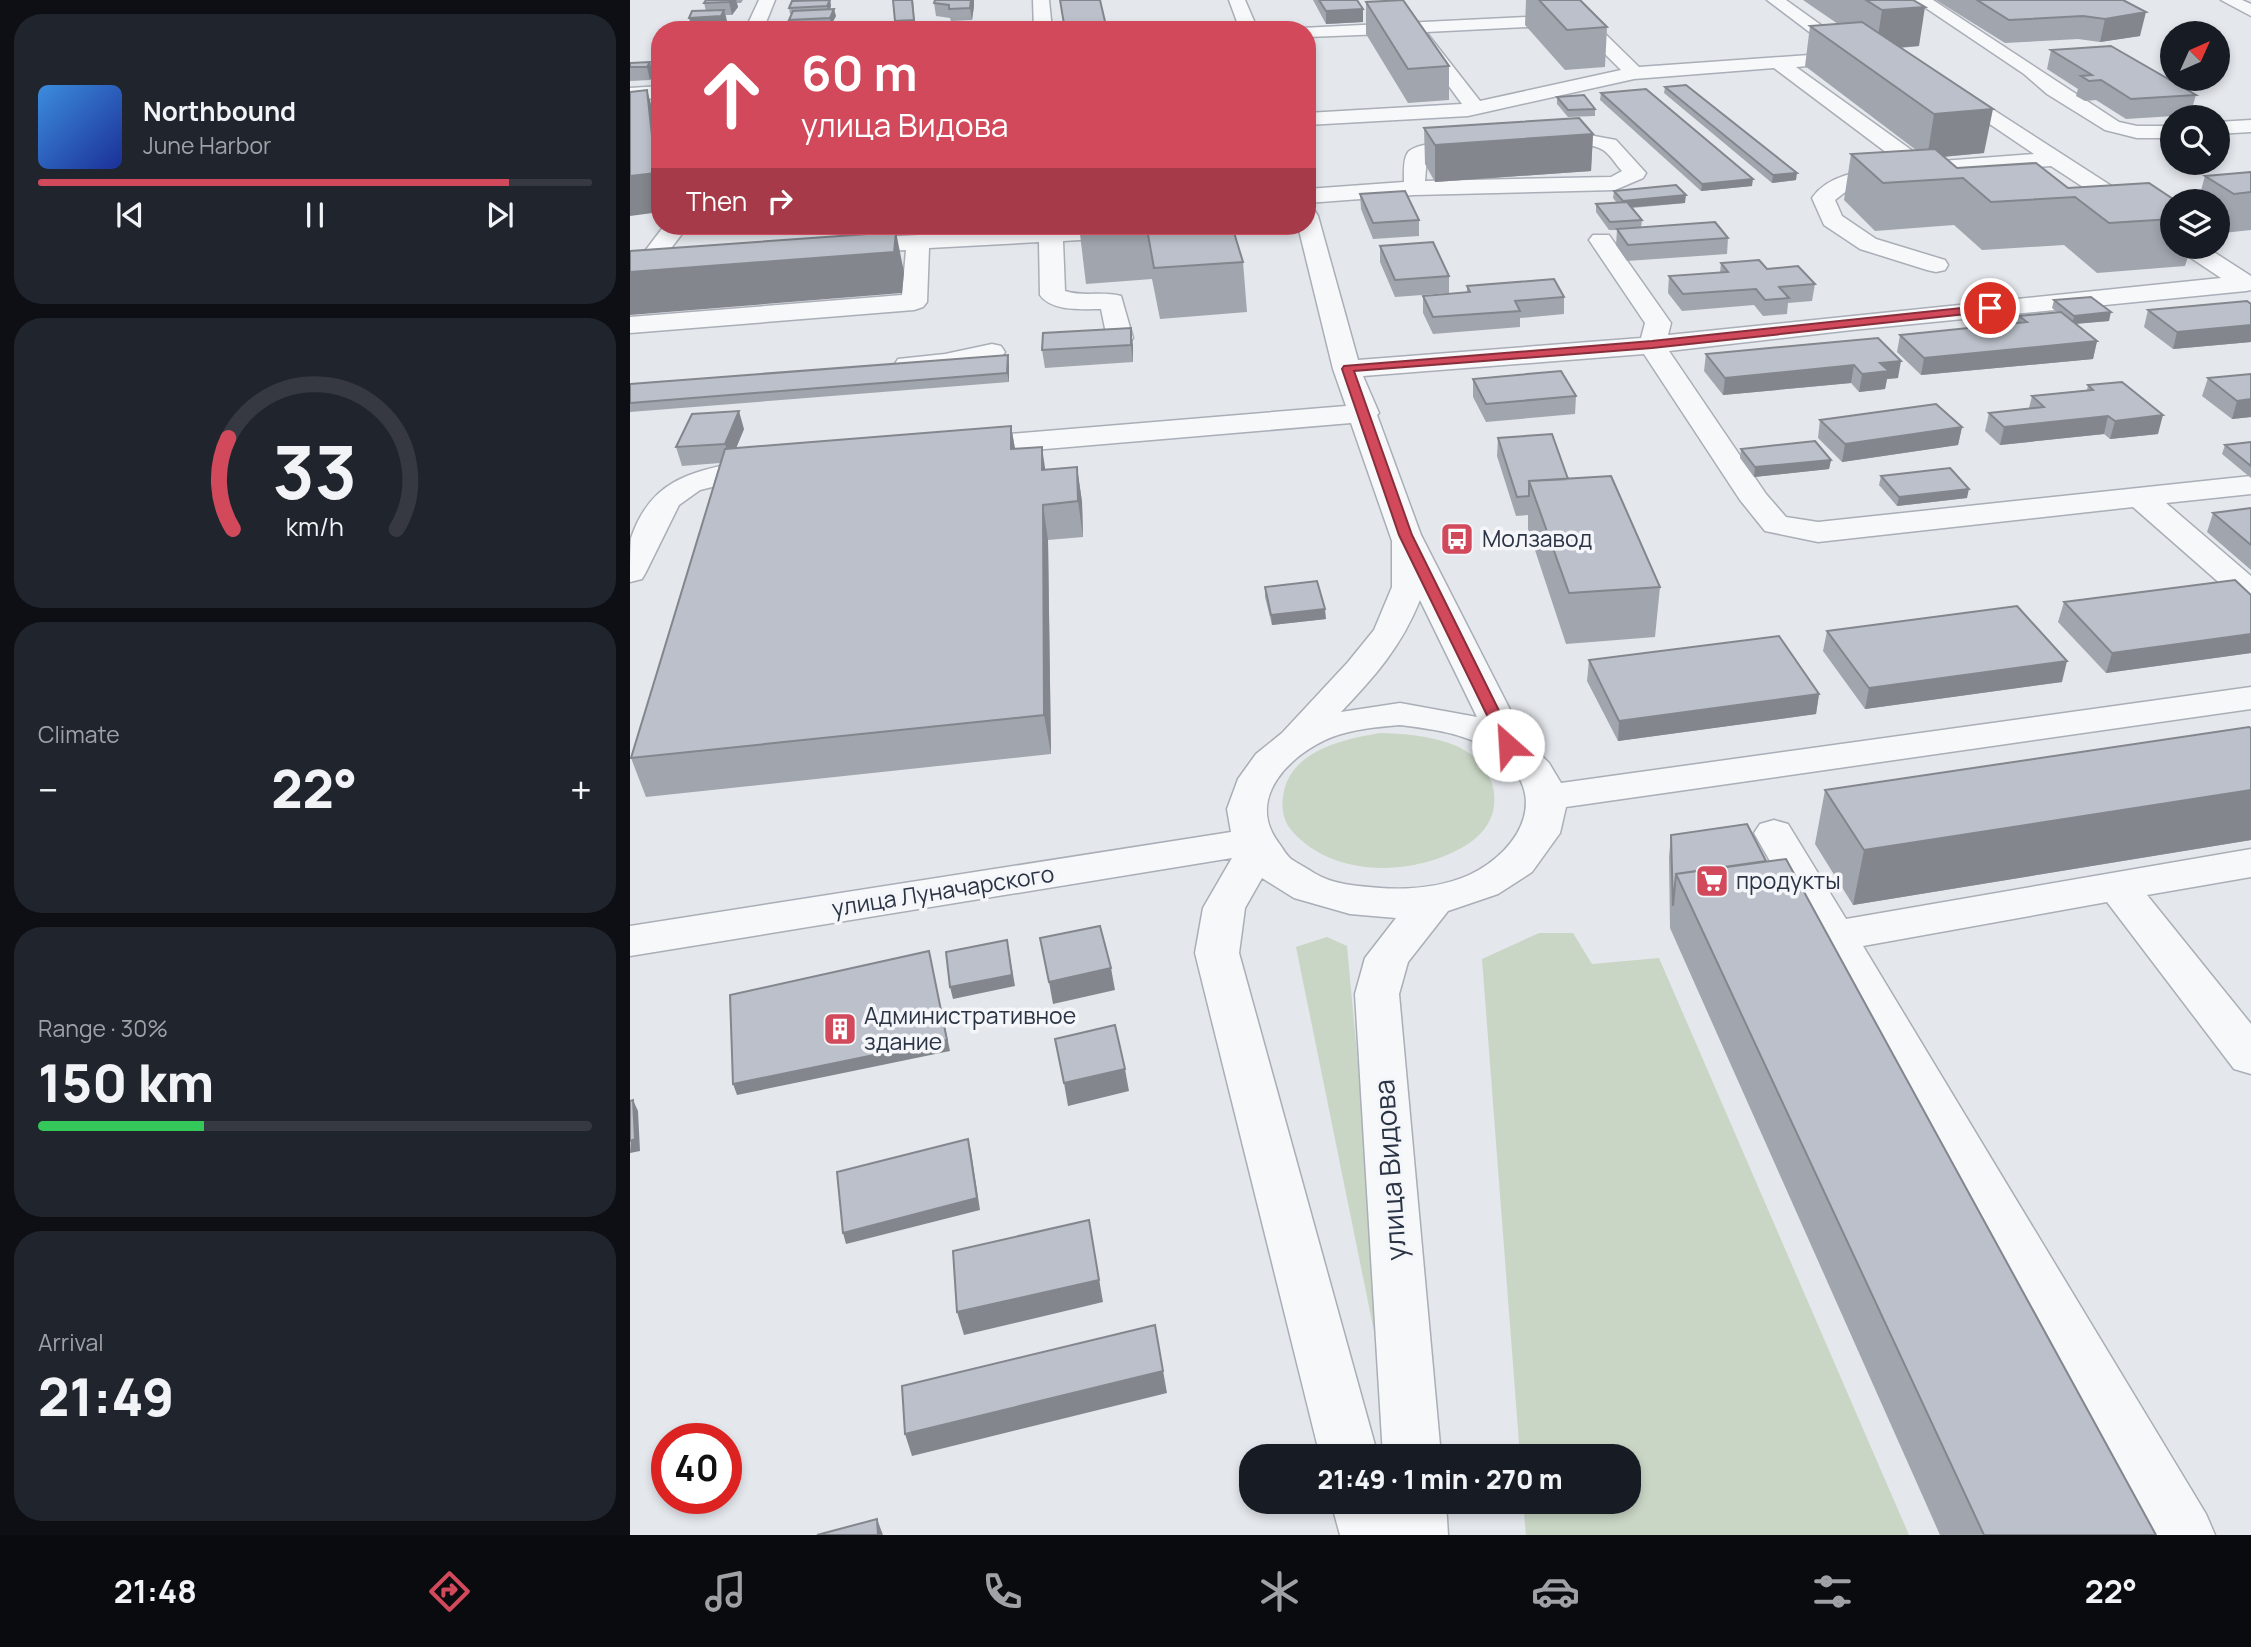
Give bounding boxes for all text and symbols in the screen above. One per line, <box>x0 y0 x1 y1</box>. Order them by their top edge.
north arrow <box>2160 21 2230 91</box>
map controls <box>2160 21 2230 259</box>
text: 60 m <box>801 39 918 106</box>
icon: ahead <box>686 49 777 140</box>
text: Northbound <box>143 93 296 129</box>
text: улица Видова <box>801 103 1009 147</box>
button: search <box>2160 105 2230 175</box>
text: June Harbor <box>143 129 271 161</box>
icon: right <box>761 182 799 220</box>
text: Then <box>686 183 747 219</box>
button: layers <box>2160 189 2230 259</box>
icon: previous <box>111 196 149 234</box>
icon: pause <box>296 196 334 234</box>
icon: next <box>481 196 519 234</box>
pin <box>1960 278 2020 338</box>
icon: arrive <box>1971 289 2009 327</box>
text: 33 <box>273 422 357 522</box>
text: km/h <box>286 509 344 544</box>
bus stop icon: Молзавод <box>1438 520 1476 558</box>
place label: Молзавод <box>1482 522 1593 554</box>
position arrow <box>1471 708 1545 782</box>
text: Climate <box>38 718 120 750</box>
text: 22° <box>271 753 357 824</box>
text: − <box>38 763 59 815</box>
text: + <box>570 763 592 815</box>
street label: улица Луначарского <box>829 857 1056 923</box>
supermarket icon: продукты <box>1693 862 1731 900</box>
place label: продукты <box>1736 864 1841 896</box>
place label: Административное здание <box>864 999 1076 1057</box>
building icon: Административное здание <box>821 1010 859 1048</box>
text: Range · 30% <box>38 1012 168 1044</box>
text: 150 km <box>38 1047 214 1118</box>
street label: улица Видова <box>1364 1078 1414 1262</box>
text: Arrival <box>38 1326 104 1358</box>
text: 21:49 <box>38 1361 174 1432</box>
speed limit sign: 40 <box>651 1423 742 1514</box>
text: 21:49 · 1 min · 270 m <box>1318 1461 1562 1497</box>
icon: directions <box>425 1567 474 1616</box>
icon: music <box>701 1567 750 1616</box>
icon: phone <box>978 1567 1027 1616</box>
icon: climate <box>1255 1567 1304 1616</box>
icon: car <box>1531 1567 1580 1616</box>
icon: filters <box>1808 1567 1857 1616</box>
text: 21:48 <box>114 1569 197 1613</box>
text: 22° <box>2085 1569 2137 1613</box>

